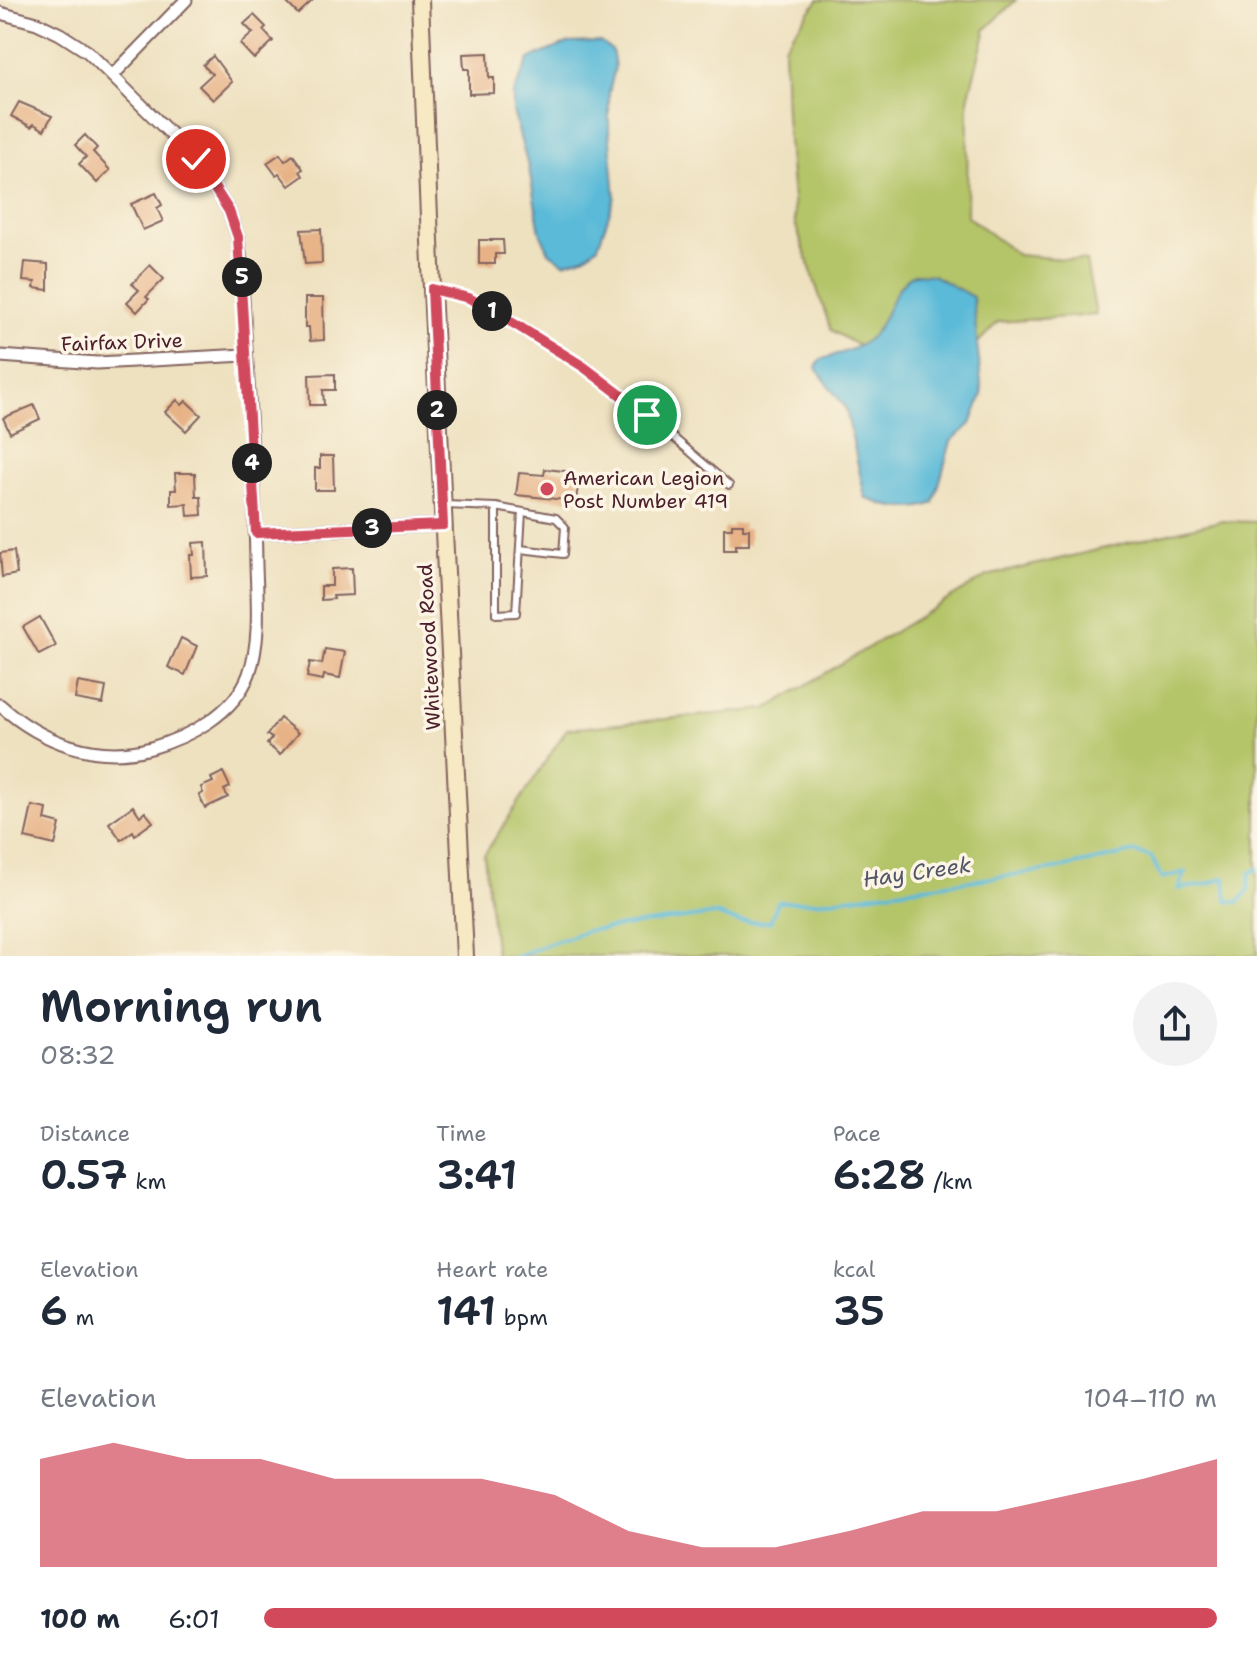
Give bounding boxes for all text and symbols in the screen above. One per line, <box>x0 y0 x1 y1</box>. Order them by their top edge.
pin <box>162 125 230 193</box>
icon: check <box>174 137 218 181</box>
pin: 5 <box>222 257 262 297</box>
text: 5 <box>235 262 249 291</box>
pin: 1 <box>472 291 512 331</box>
text: 1 <box>487 296 497 325</box>
street label: Fairfax Drive <box>61 327 183 357</box>
pin <box>613 381 681 449</box>
pin: 2 <box>417 390 457 430</box>
icon: arrive <box>625 393 669 437</box>
text: 2 <box>429 395 445 424</box>
pin: 4 <box>232 443 272 483</box>
text: 4 <box>244 448 260 477</box>
place label: American Legion Post Number 419 <box>563 465 728 514</box>
marker: American Legion Post Number 419 <box>538 480 556 498</box>
pin: 3 <box>352 508 392 548</box>
text: 3 <box>364 513 380 542</box>
street label: Whitewood Road <box>412 563 446 731</box>
water label: Hay Creek <box>861 850 974 894</box>
text: Morning run <box>40 977 323 1036</box>
button: share <box>1133 982 1217 1066</box>
text: 08:32 <box>40 1037 115 1072</box>
text: Distance <box>40 1119 130 1148</box>
text: Time <box>436 1119 487 1148</box>
text: Pace <box>833 1119 881 1148</box>
text: 0.57 <box>40 1148 128 1202</box>
text: 3:41 <box>436 1148 517 1202</box>
text: 6:28 <box>833 1148 926 1202</box>
text: km <box>128 1167 167 1196</box>
text: /km <box>926 1167 973 1196</box>
text: Elevation <box>40 1255 138 1284</box>
text: Heart rate <box>436 1255 548 1284</box>
text: kcal <box>833 1255 875 1284</box>
text: 6 <box>40 1284 68 1338</box>
text: 141 <box>436 1284 496 1338</box>
text: 35 <box>833 1284 885 1338</box>
text: m <box>68 1303 94 1332</box>
text: bpm <box>496 1303 548 1332</box>
text: Elevation <box>40 1380 156 1415</box>
text: 104–110 m <box>1083 1380 1217 1415</box>
text: 100 m <box>40 1601 120 1636</box>
text: 6:01 <box>168 1601 220 1636</box>

